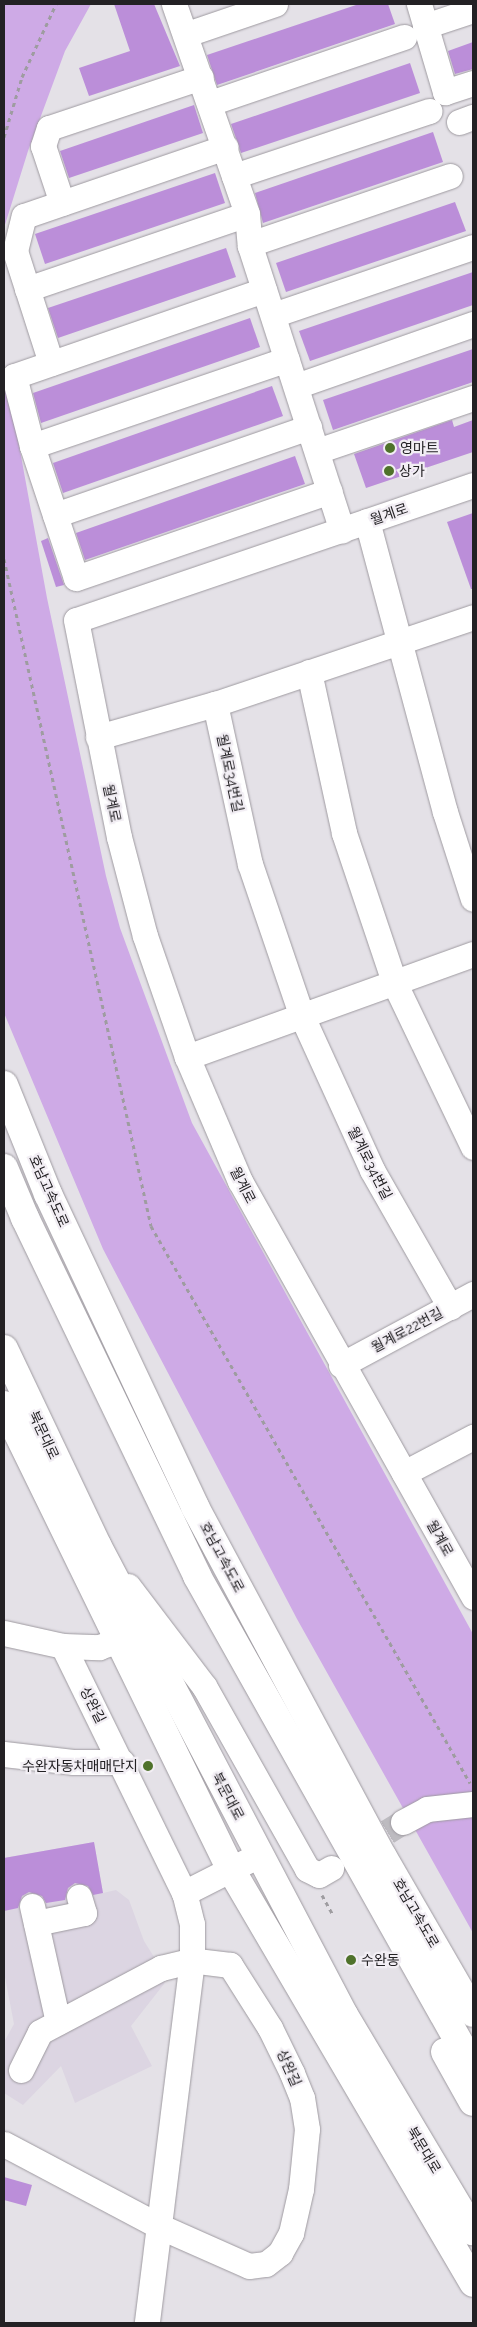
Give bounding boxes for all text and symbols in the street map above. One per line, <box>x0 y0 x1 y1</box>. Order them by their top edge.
place label: 영마트 <box>400 440 439 456</box>
marker: 영마트 <box>384 442 396 454</box>
place label: 상가 <box>399 463 425 479</box>
marker: 상가 <box>383 465 395 477</box>
street label: 월계로 <box>368 500 410 528</box>
street label: 월계로34번길 <box>214 732 246 814</box>
street label: 월계로 <box>100 782 124 824</box>
street label: 월계로34번길 <box>344 1124 396 1202</box>
street label: 호남고속도로 <box>26 1152 72 1230</box>
street label: 월계로 <box>227 1164 259 1206</box>
street label: 월계로22번길 <box>368 1304 446 1356</box>
street label: 북문대로 <box>26 1408 62 1462</box>
street label: 월계로 <box>423 1517 457 1559</box>
street label: 호남고속도로 <box>196 1519 248 1595</box>
street label: 상완길 <box>77 1684 109 1726</box>
place label: 수완자동차매매단지 <box>22 1758 138 1774</box>
marker: 수완자동차매매단지 <box>142 1760 154 1772</box>
street label: 북문대로 <box>208 1769 248 1823</box>
street label: 호남고속도로 <box>389 1875 443 1951</box>
place label: 수완동 <box>361 1952 400 1968</box>
marker: 수완동 <box>345 1954 357 1966</box>
street label: 상완길 <box>273 2047 305 2089</box>
street label: 북문대로 <box>404 2124 444 2176</box>

